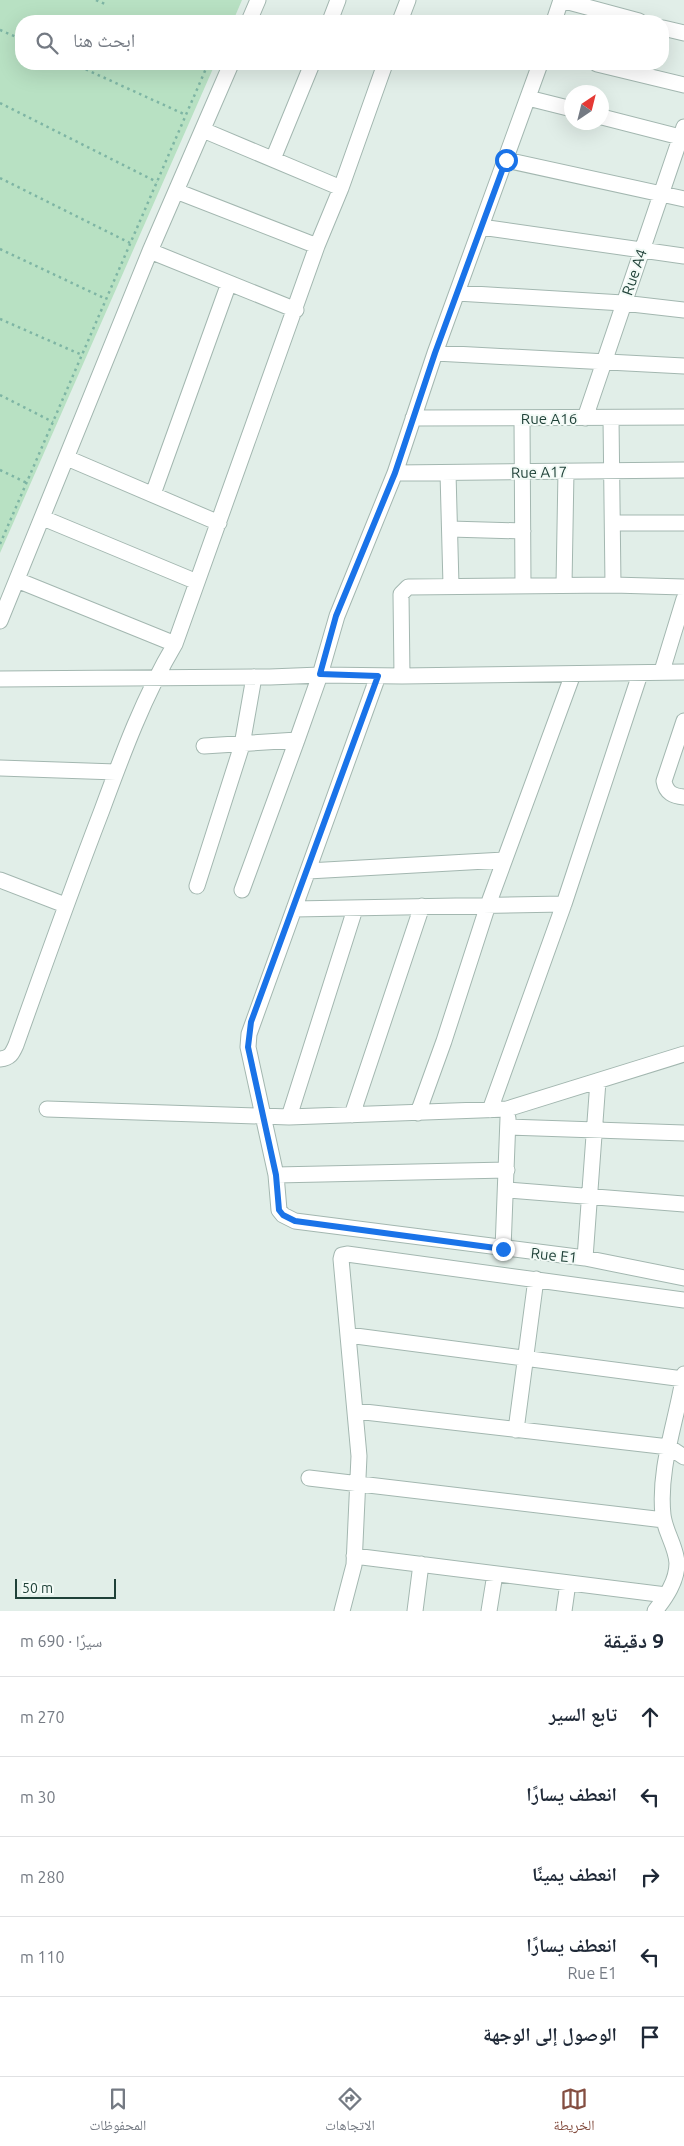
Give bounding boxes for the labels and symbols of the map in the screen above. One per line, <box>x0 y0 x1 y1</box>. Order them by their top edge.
north arrow <box>564 85 609 130</box>
route start <box>495 149 518 172</box>
street label: Rue A4 <box>618 247 650 297</box>
street label: Rue A16 <box>521 410 577 427</box>
street label: Rue A17 <box>511 463 567 481</box>
route end <box>492 1238 515 1261</box>
street label: Rue E1 <box>530 1244 578 1266</box>
scale bar <box>15 1576 116 1599</box>

